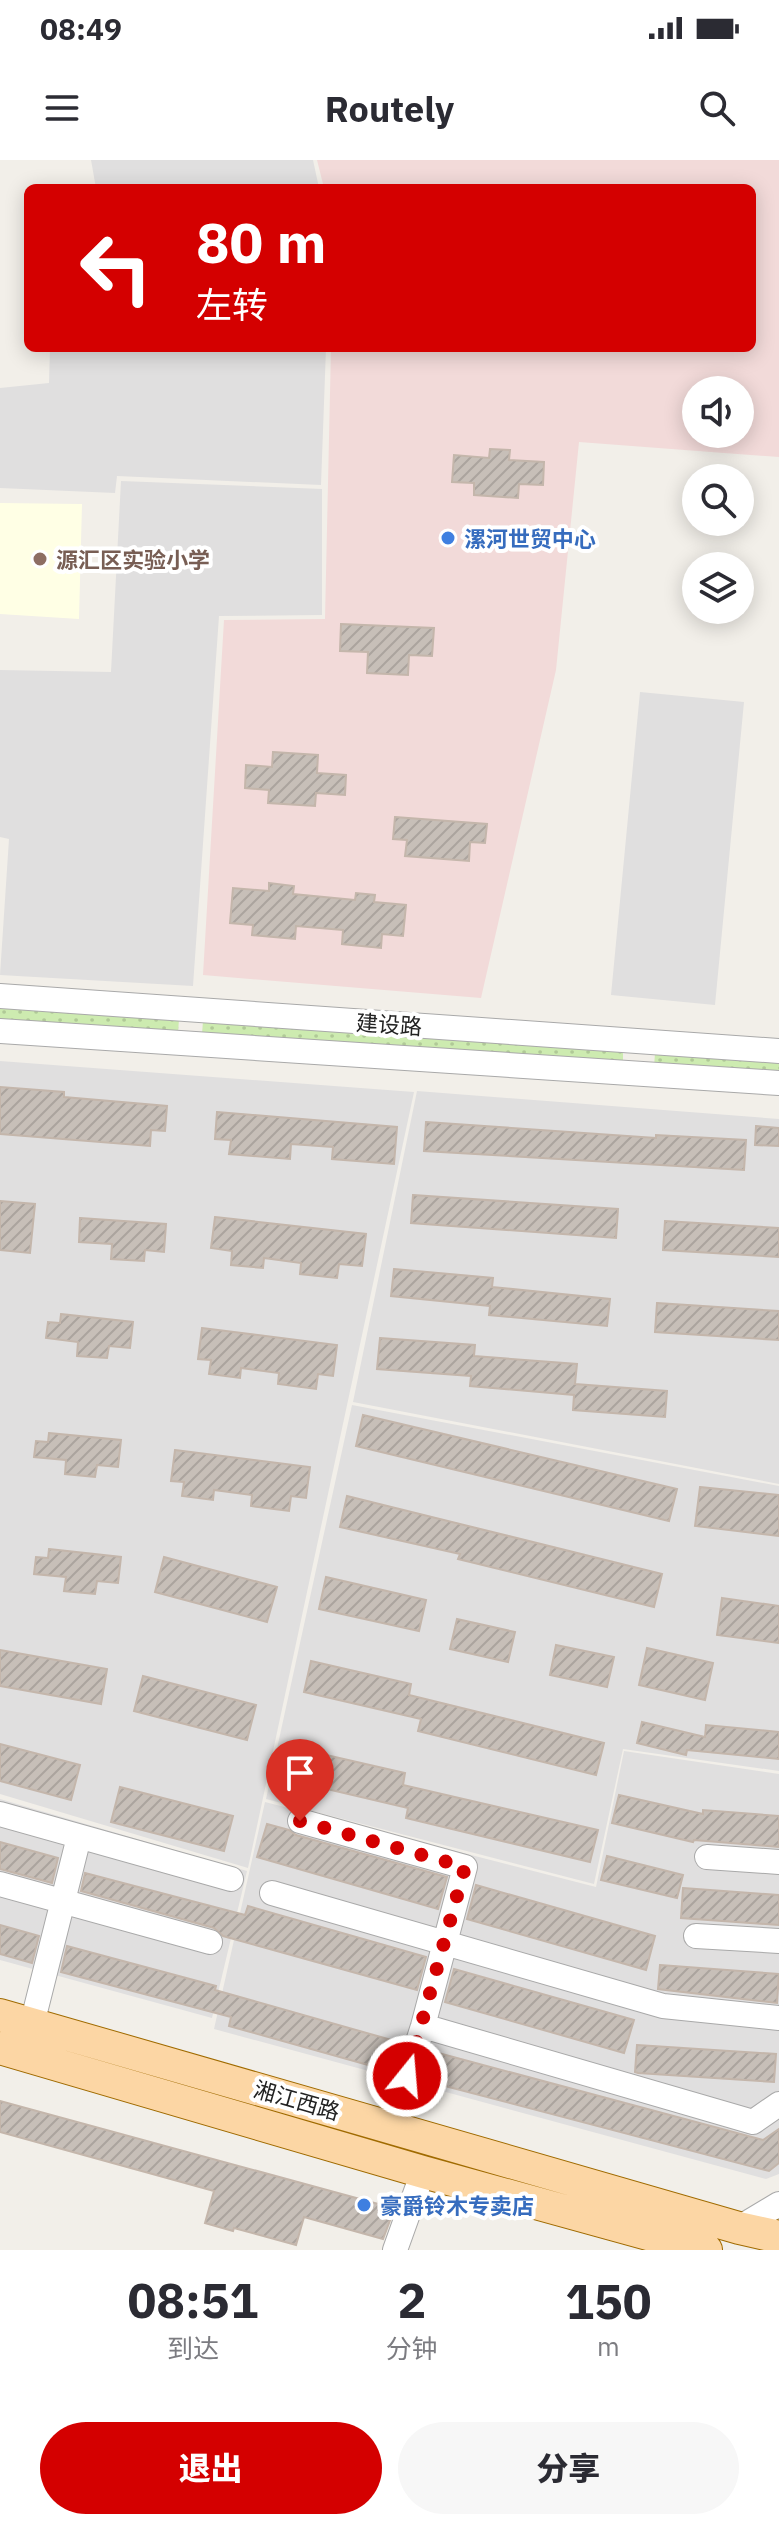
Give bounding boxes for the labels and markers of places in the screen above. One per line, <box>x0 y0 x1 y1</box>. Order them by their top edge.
place label: 漯河世贸中心 <box>464 524 596 553</box>
marker: 漯河世贸中心 <box>439 529 457 547</box>
place label: 源汇区实验小学 <box>56 545 210 574</box>
marker: 源汇区实验小学 <box>31 550 49 568</box>
pin <box>266 1739 334 1821</box>
place label: 豪爵铃木专卖店 <box>380 2191 534 2220</box>
marker: 豪爵铃木专卖店 <box>355 2196 373 2214</box>

